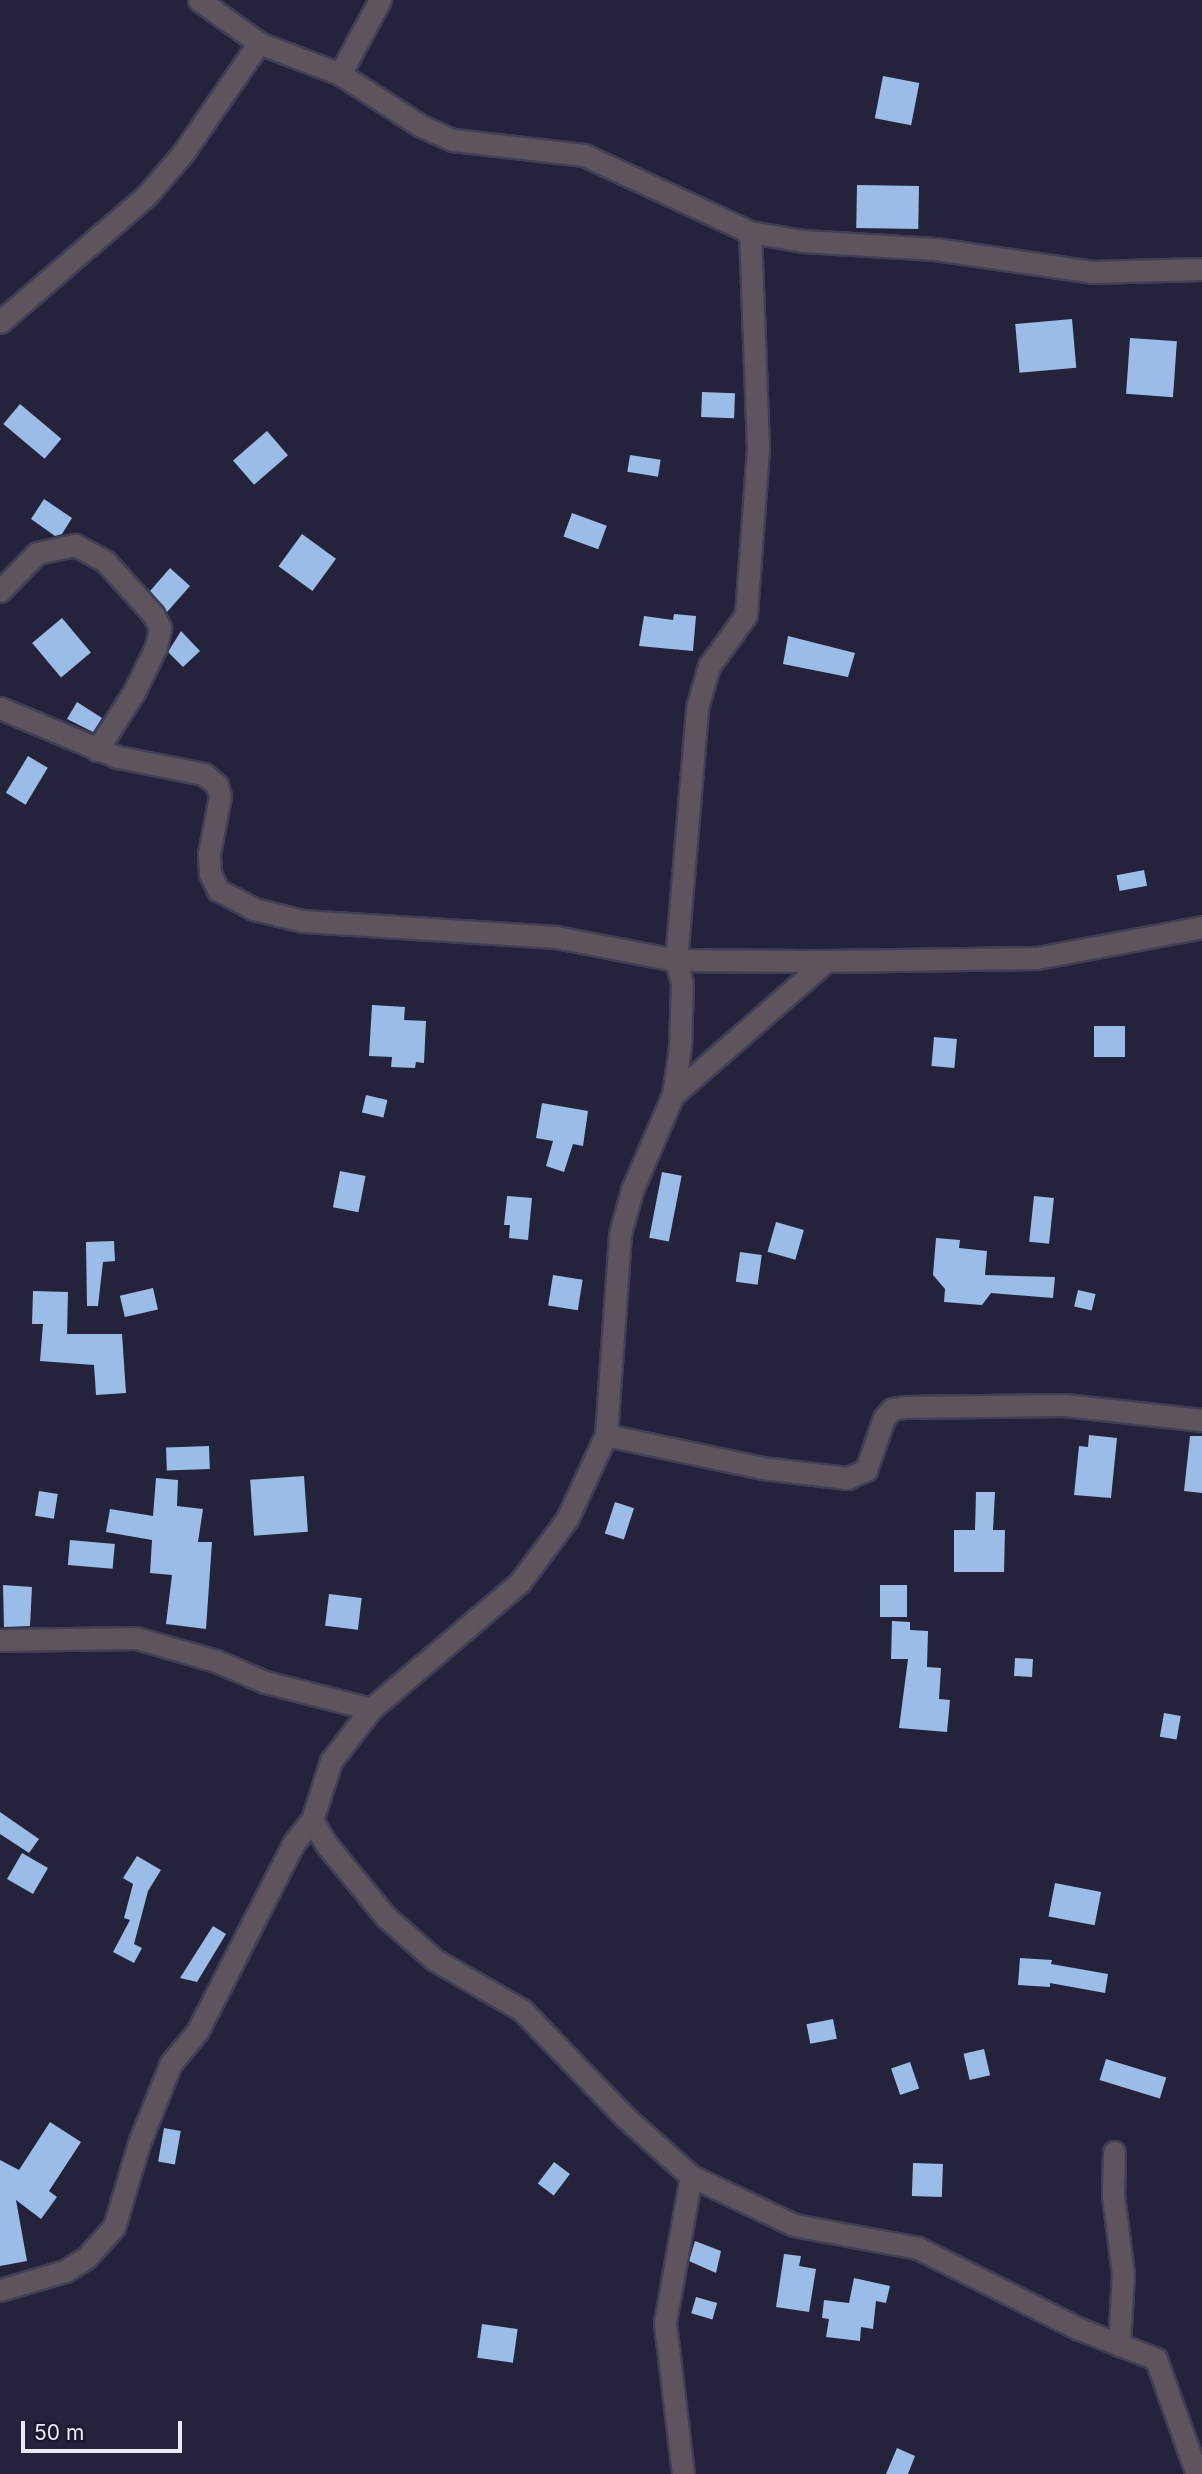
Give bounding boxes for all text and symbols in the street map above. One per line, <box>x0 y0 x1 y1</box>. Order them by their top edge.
scale bar <box>24 2408 186 2452</box>
text: 50 m <box>34 2420 84 2445</box>

